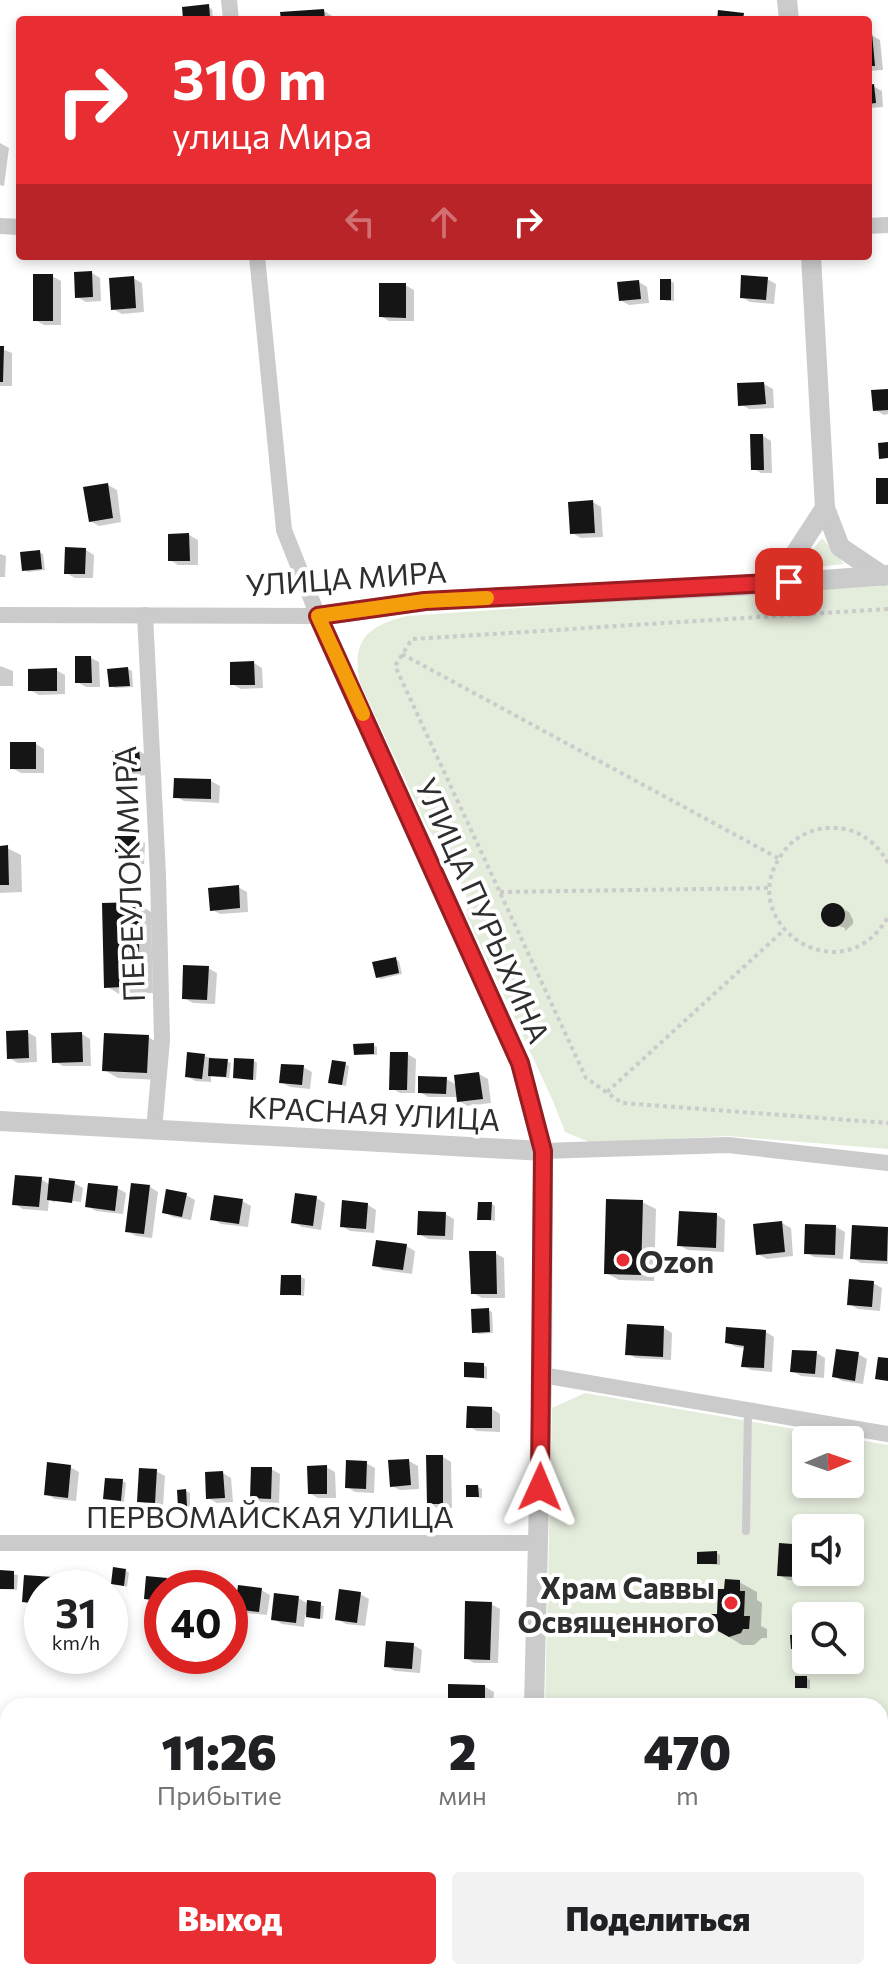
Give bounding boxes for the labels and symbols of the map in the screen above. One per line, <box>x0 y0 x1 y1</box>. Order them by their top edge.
pin <box>755 548 823 616</box>
street label: УЛИЦА МИРА <box>244 552 448 602</box>
street label: ПЕРЕУЛОК МИРА <box>105 745 151 1003</box>
street label: УЛИЦА ПУРЫХИНА <box>409 772 559 1048</box>
street label: КРАСНАЯ УЛИЦА <box>247 1087 501 1137</box>
place label: Ozon <box>639 1242 714 1279</box>
marker: Ozon <box>614 1251 632 1269</box>
north arrow <box>792 1426 864 1498</box>
position arrow <box>498 1445 582 1529</box>
street label: ПЕРВОМАЙСКАЯ УЛИЦА <box>86 1497 454 1534</box>
place label: Храм Саввы Освященного <box>517 1568 715 1639</box>
speed limit sign: 40 <box>144 1570 248 1674</box>
marker: Храм Саввы Освященного <box>722 1594 740 1612</box>

